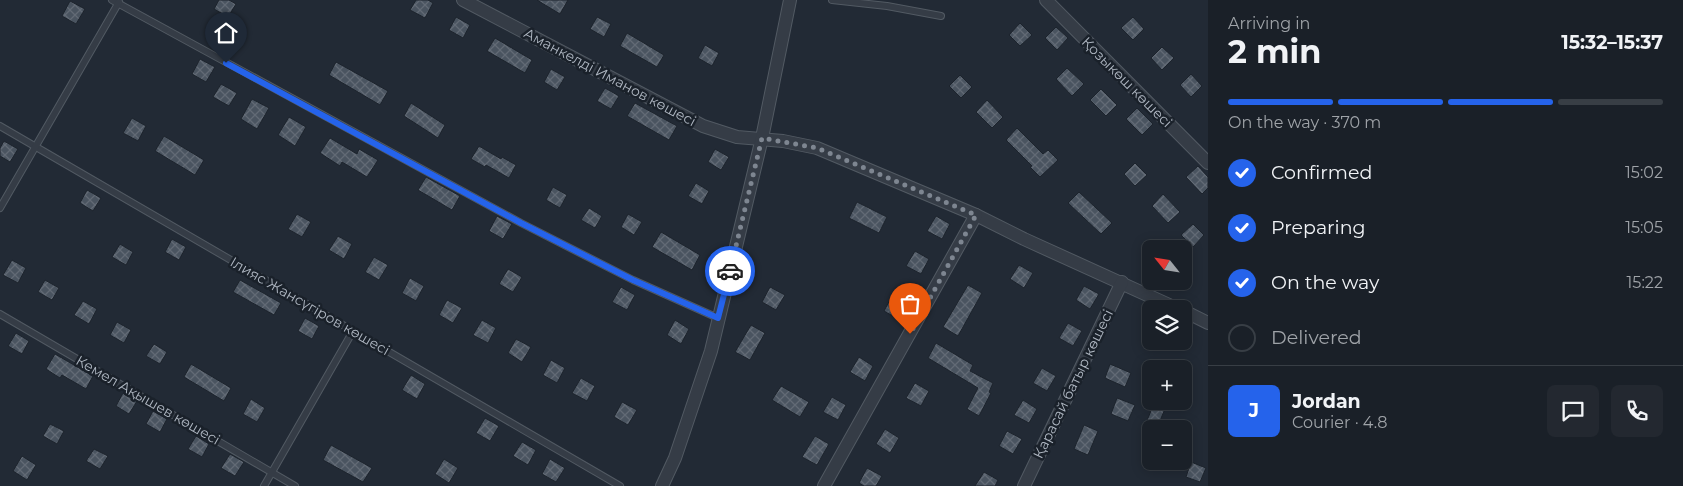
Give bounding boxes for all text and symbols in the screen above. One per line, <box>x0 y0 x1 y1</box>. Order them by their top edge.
pin <box>205 12 247 63</box>
text: Arriving in <box>1228 14 1310 33</box>
icon: home <box>212 19 240 47</box>
street label: Аманкелді Иманов көшесі <box>521 24 699 130</box>
text: 15:32–15:37 <box>1561 31 1663 54</box>
text: 2 min <box>1228 32 1321 71</box>
street label: Қозыкөш көшесі <box>1078 33 1176 131</box>
text: On the way · 370 m <box>1228 113 1381 132</box>
icon: check <box>1228 159 1256 187</box>
text: Confirmed <box>1271 161 1372 184</box>
text: 15:02 <box>1625 163 1663 182</box>
icon: check <box>1228 214 1256 242</box>
text: Preparing <box>1271 216 1366 239</box>
text: 15:05 <box>1625 218 1663 237</box>
north arrow <box>1142 240 1192 290</box>
map controls <box>1142 240 1192 470</box>
courier <box>705 246 755 296</box>
street label: Ілияс Жансүгіров көшесі <box>227 253 393 359</box>
icon: car <box>716 257 744 285</box>
icon: check <box>1228 269 1256 297</box>
text: On the way <box>1271 271 1379 294</box>
text: 15:22 <box>1627 273 1663 292</box>
pin <box>889 283 931 334</box>
icon: bag <box>896 290 924 318</box>
button: layers <box>1142 300 1192 350</box>
street label: Қарасай батыр көшесі <box>1029 306 1117 462</box>
text: Delivered <box>1271 326 1362 349</box>
street label: Кемел Ақышев көшесі <box>73 351 223 449</box>
button: + <box>1142 360 1192 410</box>
button: chat <box>1547 385 1599 437</box>
button: phone <box>1611 385 1663 437</box>
text: Jordan <box>1292 390 1361 413</box>
text: J <box>1249 399 1259 422</box>
text: Courier · 4.8 <box>1292 413 1388 432</box>
button: − <box>1142 420 1192 470</box>

